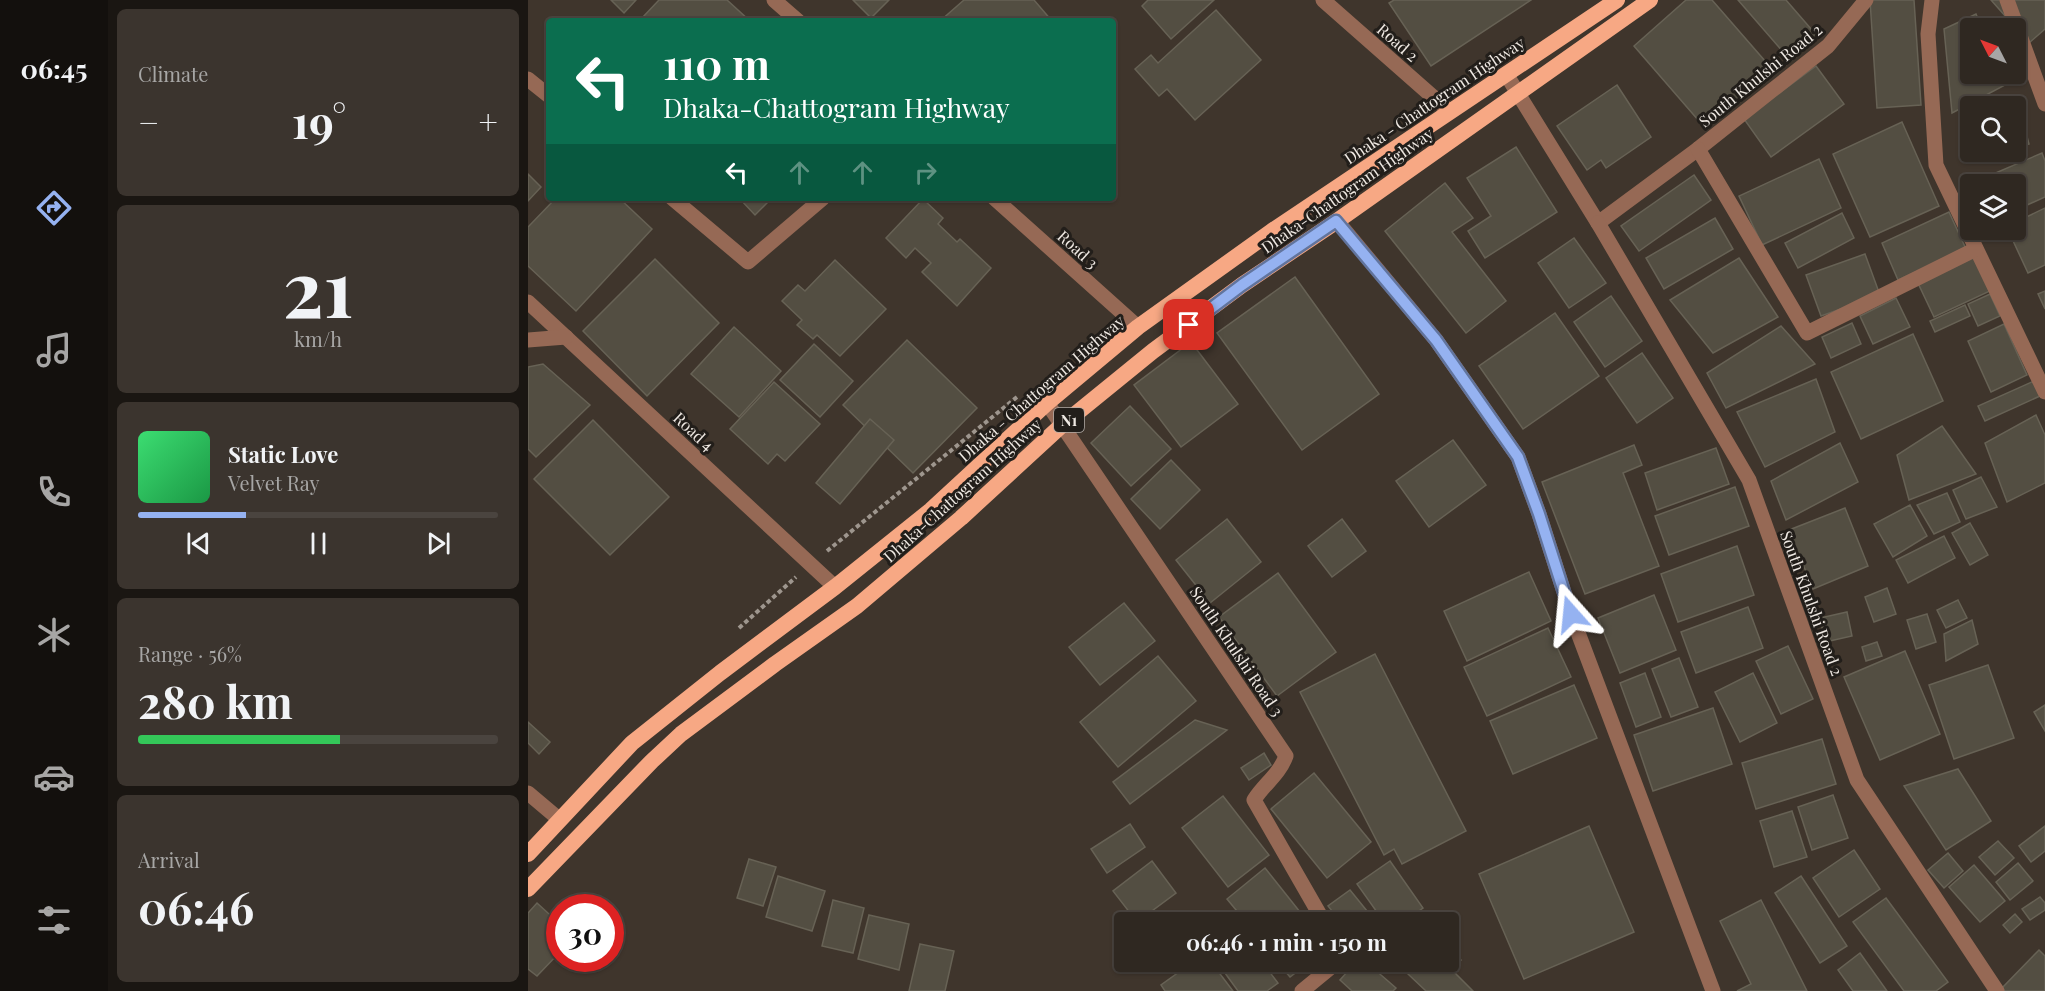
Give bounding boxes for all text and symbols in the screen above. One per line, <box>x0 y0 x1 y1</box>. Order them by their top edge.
street label: Road 2 <box>1373 18 1423 66</box>
north arrow <box>1960 18 2026 84</box>
map controls <box>1960 18 2026 240</box>
street label: South Khulshi Road 2 <box>1694 19 1826 131</box>
street label: Dhaka - Chattogram Highway <box>1340 32 1528 168</box>
text: 110 m <box>663 35 770 91</box>
icon: left <box>564 42 642 120</box>
text: 06:45 <box>20 50 88 86</box>
text: Climate <box>138 60 208 87</box>
text: Dhaka-Chattogram Highway <box>663 89 1010 125</box>
text: 19° <box>292 90 346 150</box>
button: search <box>1960 96 2026 162</box>
text: − <box>138 99 159 143</box>
text: + <box>479 99 498 143</box>
street label: Dhaka-Chattogram Highway <box>1257 122 1437 258</box>
icon: left <box>720 156 753 189</box>
icon: ahead <box>783 156 816 189</box>
icon: ahead <box>846 156 879 189</box>
icon: right <box>909 156 942 189</box>
button: layers <box>1960 174 2026 240</box>
icon: directions <box>33 187 75 229</box>
street label: Road 3 <box>1053 225 1103 273</box>
text: 21 <box>283 234 353 338</box>
pin <box>1163 299 1214 350</box>
icon: arrive <box>1172 308 1205 341</box>
street label: Dhaka - Chattogram Highway <box>954 310 1128 466</box>
text: km/h <box>294 325 342 352</box>
icon: music <box>33 329 75 371</box>
street label: Road 4 <box>669 407 719 455</box>
road number: N1 <box>1054 408 1084 432</box>
street label: Dhaka-Chattogram Highway <box>879 413 1045 567</box>
text: Static Love <box>228 439 338 469</box>
text: Velvet Ray <box>228 469 320 496</box>
icon: phone <box>33 471 75 513</box>
icon: previous <box>182 527 215 560</box>
icon: pause <box>302 527 335 560</box>
icon: next <box>422 527 455 560</box>
street label: South Khulshi Road 2 <box>1776 528 1848 678</box>
street label: South Khulshi Road 3 <box>1186 582 1288 720</box>
position arrow <box>1539 582 1603 646</box>
icon: climate <box>33 614 75 656</box>
text: Range · 56% <box>138 640 242 667</box>
text: 280 km <box>138 670 293 730</box>
icon: car <box>33 756 75 798</box>
text: Arrival <box>138 846 200 873</box>
text: 06:46 <box>138 876 254 936</box>
speed limit sign: 30 <box>546 894 624 972</box>
icon: filters <box>33 899 75 941</box>
text: 06:46 · 1 min · 150 m <box>1186 927 1387 957</box>

